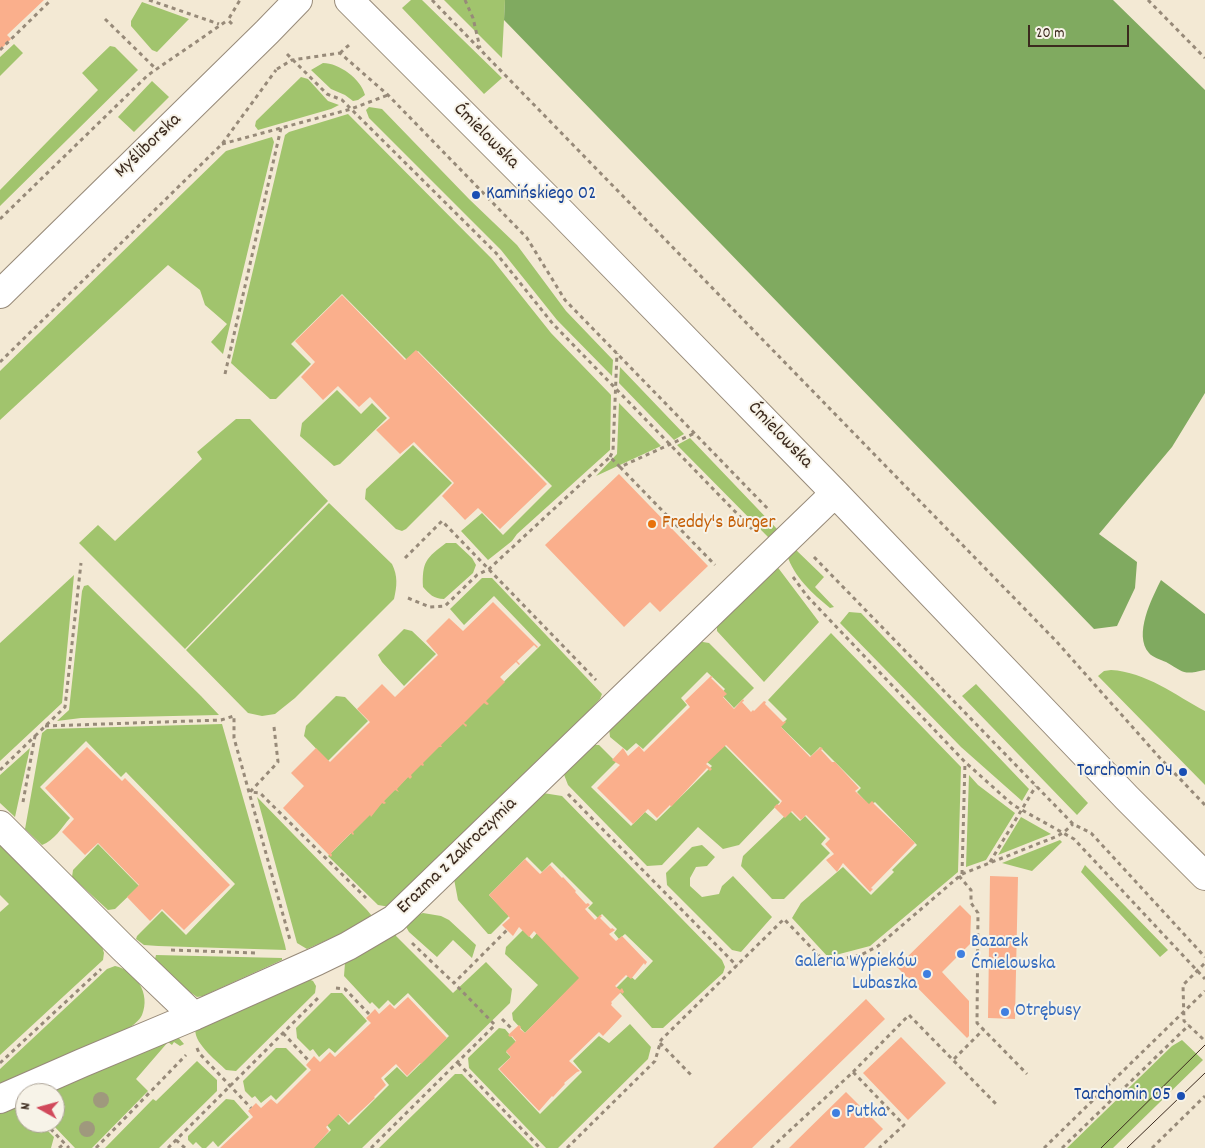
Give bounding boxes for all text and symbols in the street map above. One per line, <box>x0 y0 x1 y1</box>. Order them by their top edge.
scale bar <box>1030 15 1131 47</box>
text: 20 m <box>1036 23 1064 45</box>
street label: Ćmielowska <box>447 99 523 175</box>
street label: Myśliborska <box>111 110 187 184</box>
place label: Kamińskiego 02 <box>486 184 596 206</box>
marker: Kamińskiego 02 <box>470 189 482 201</box>
street label: Ćmielowska <box>742 398 816 474</box>
place label: Freddy's Burger <box>662 513 775 535</box>
marker: Freddy's Burger <box>646 518 658 530</box>
place label: Tarchomin 04 <box>1077 761 1173 783</box>
marker: Tarchomin 04 <box>1177 766 1189 778</box>
street label: Erazma z Zakroczymia <box>393 794 523 920</box>
place label: Bazarek Ćmielowska <box>971 932 1055 976</box>
marker: Bazarek Ćmielowska <box>955 948 967 960</box>
place label: Galeria Wypieków Lubaszka <box>794 952 917 996</box>
marker: Galeria Wypieków Lubaszka <box>921 968 933 980</box>
place label: Otrębusy <box>1015 1001 1080 1023</box>
marker: Otrębusy <box>999 1006 1011 1018</box>
north arrow <box>15 1083 65 1133</box>
place label: Tarchomin 05 <box>1074 1085 1171 1107</box>
marker: Tarchomin 05 <box>1175 1090 1187 1102</box>
text: N <box>16 1102 36 1111</box>
place label: Putka <box>846 1102 887 1124</box>
marker: Putka <box>830 1107 842 1119</box>

